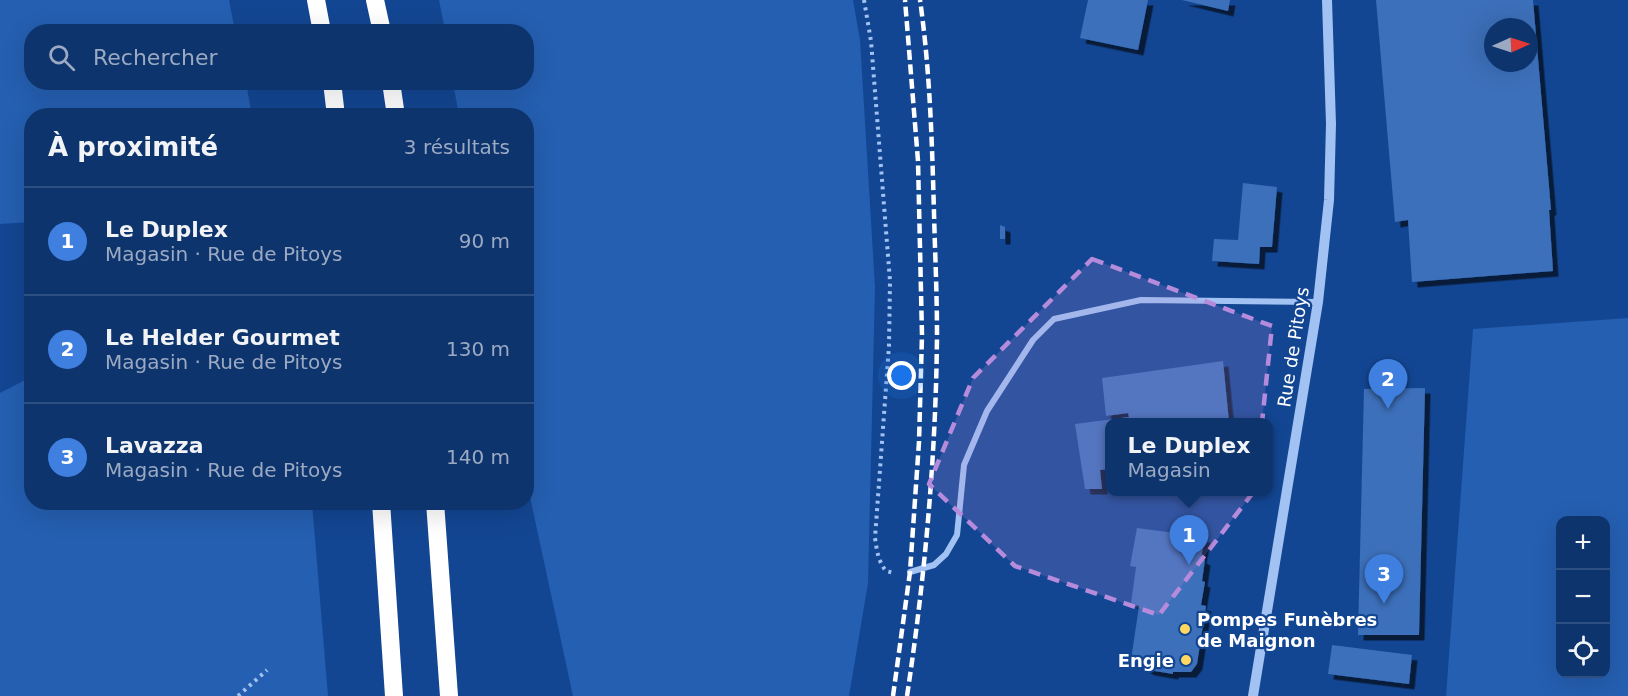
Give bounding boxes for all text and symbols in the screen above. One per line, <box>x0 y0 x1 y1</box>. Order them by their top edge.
north arrow <box>1484 18 1538 72</box>
search box <box>24 24 534 90</box>
icon: search <box>45 41 78 74</box>
text: Rechercher <box>93 45 218 70</box>
text: À proximité <box>48 132 218 162</box>
text: 3 résultats <box>404 135 510 159</box>
text: Le Duplex <box>105 217 228 242</box>
text: 1 <box>61 229 74 253</box>
text: 90 m <box>459 229 510 253</box>
text: Magasin · Rue de Pitoys <box>105 242 342 266</box>
street label: Rue de Pitoys <box>1273 285 1313 409</box>
text: Le Helder Gourmet <box>105 325 340 350</box>
text: 2 <box>61 337 74 361</box>
text: 130 m <box>446 337 510 361</box>
text: Magasin · Rue de Pitoys <box>105 350 342 374</box>
pin: 2 <box>1368 360 1408 409</box>
your location <box>887 361 916 390</box>
popup <box>1105 418 1273 496</box>
text: Lavazza <box>105 433 204 458</box>
text: Le Duplex <box>1128 433 1250 458</box>
text: 3 <box>61 445 74 469</box>
text: 140 m <box>446 445 510 469</box>
text: Magasin · Rue de Pitoys <box>105 458 342 482</box>
text: Magasin <box>1128 458 1211 482</box>
pin: 1 <box>1170 516 1208 565</box>
map controls <box>1556 516 1610 678</box>
button: + <box>1556 516 1610 570</box>
pin: 3 <box>1364 554 1404 604</box>
button: − <box>1556 570 1610 624</box>
place label: Pompes Funèbres de Maignon <box>1197 609 1377 651</box>
marker: Pompes Funèbres de Maignon <box>1178 622 1192 636</box>
button: locate <box>1556 624 1610 678</box>
place label: Engie <box>1118 650 1174 671</box>
marker: Engie <box>1179 653 1193 667</box>

